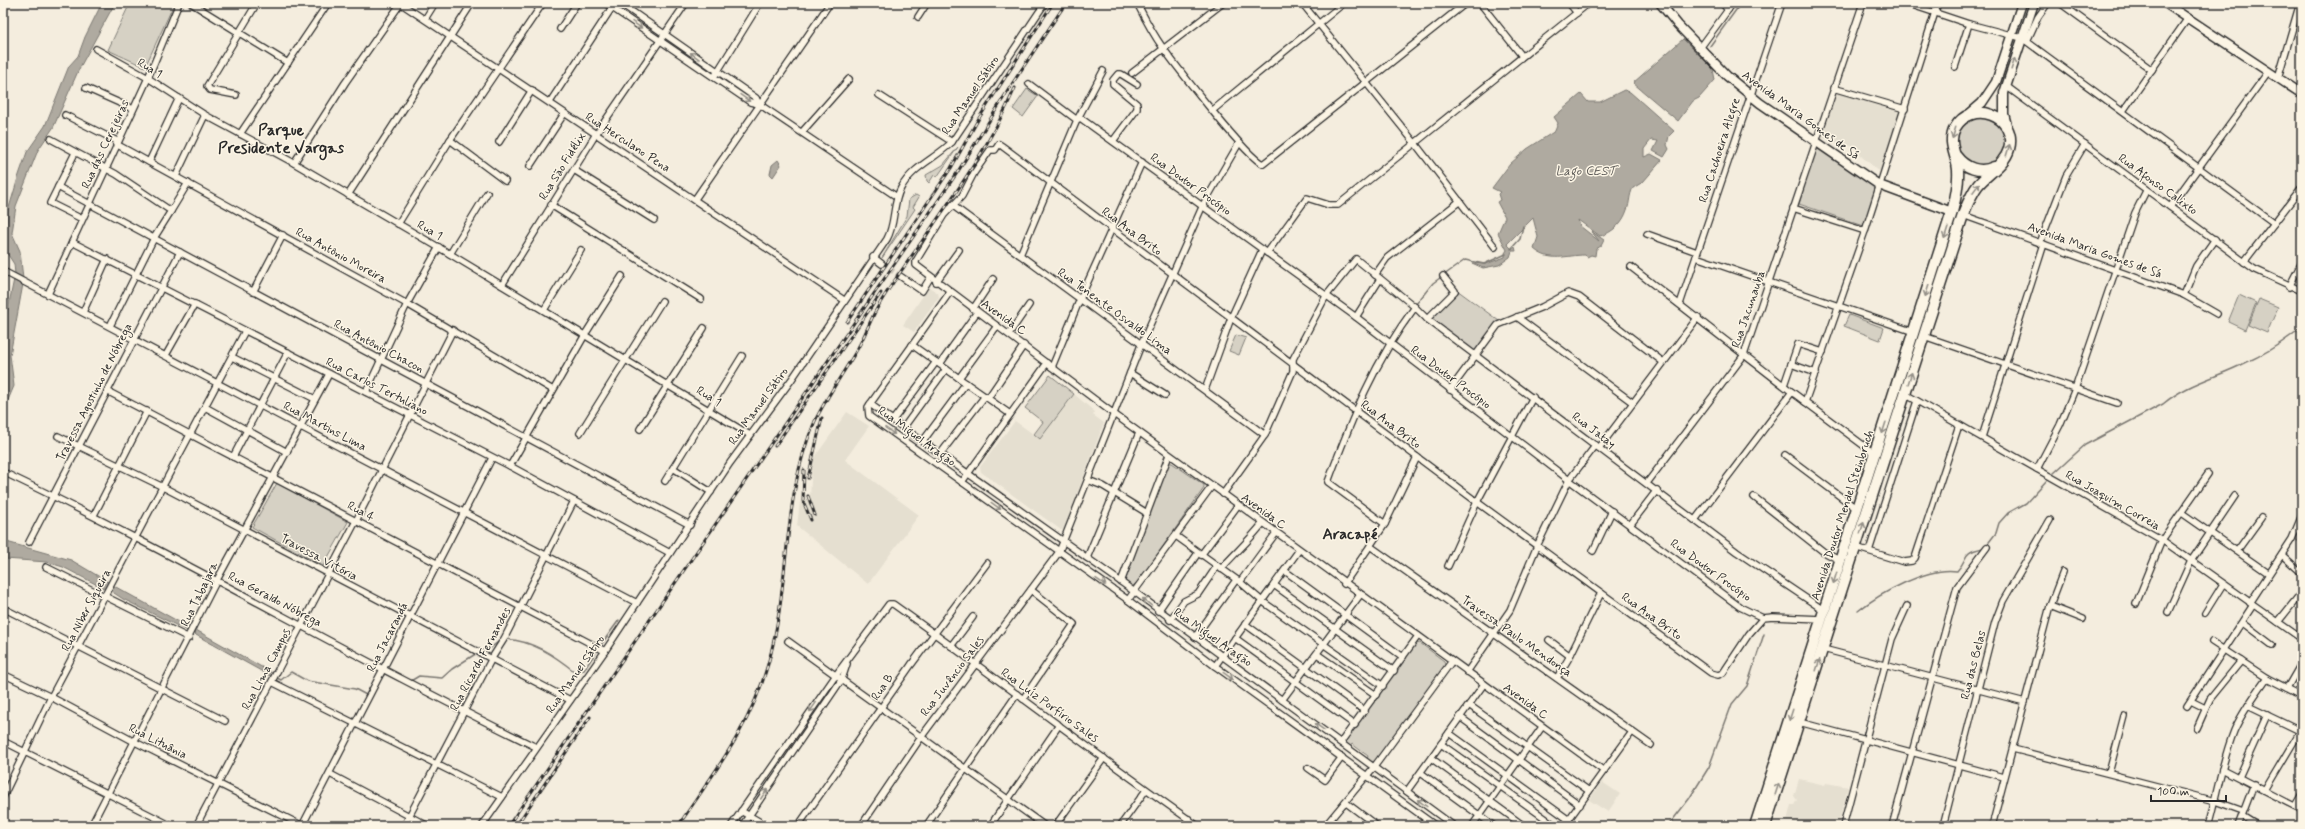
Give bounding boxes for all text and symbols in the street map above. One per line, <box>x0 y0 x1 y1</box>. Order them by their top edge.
one-way arrow <box>631 21 642 29</box>
one-way arrow <box>689 52 700 60</box>
street label: Rua Manuel Sátiro <box>938 53 1003 138</box>
street label: Rua 1 <box>134 55 165 83</box>
one-way arrow <box>2010 58 2017 71</box>
street label: Avenida Maria Gomes de Sá <box>1738 68 1863 164</box>
one-way arrow <box>739 94 750 102</box>
street label: Rua Cachoeira Alegre <box>1695 96 1745 205</box>
street label: Rua das Cerejeiras <box>78 97 134 192</box>
street label: Rua Herculano Pena <box>582 109 673 176</box>
district label: Parque Presidente Vargas <box>218 120 345 161</box>
one-way arrow <box>1950 127 1957 140</box>
street label: Rua São Fidélix <box>536 130 590 203</box>
one-way arrow <box>2005 144 2012 157</box>
street label: Rua Doutor Procópio <box>1147 150 1234 220</box>
street label: Rua Afonso Calixto <box>2114 151 2200 220</box>
water label: Lago CEST <box>1556 163 1620 182</box>
one-way arrow <box>1972 183 1980 194</box>
street label: Rua Ana Brito <box>1098 204 1165 260</box>
street label: Rua 1 <box>414 217 445 245</box>
street label: Avenida Maria Gomes de Sá <box>2025 219 2164 283</box>
street label: Rua Antônio Moreira <box>292 224 389 287</box>
one-way arrow <box>1942 226 1949 239</box>
street label: Rua Tenente Osvaldo Lima <box>1054 265 1175 359</box>
street label: Rua Jacunauba <box>1728 269 1770 350</box>
one-way arrow <box>1923 284 1930 297</box>
street label: Avenida C <box>978 296 1030 340</box>
street label: Rua Antônio Chacon <box>331 316 426 377</box>
street label: Travessa Agostinho de Nóbrega <box>53 321 137 464</box>
street label: Rua Doutor Procópio <box>1407 342 1494 413</box>
street label: Rua Carlos Tertuliano <box>323 354 430 420</box>
street label: Rua Manuel Sátiro <box>725 364 793 449</box>
one-way arrow <box>1907 371 1914 384</box>
street label: Rua 1 <box>693 383 724 411</box>
street label: Rua Ana Brito <box>1357 397 1424 453</box>
street label: Rua Martins Lima <box>280 398 369 456</box>
street label: Rua Miguel Aragão <box>874 403 959 471</box>
street label: Rua Jatay <box>1568 409 1619 453</box>
one-way arrow <box>1879 422 1887 434</box>
one-way arrow <box>884 427 895 435</box>
street label: Avenida Doutor Mendel Steinbruch <box>1808 428 1878 602</box>
street label: Rua Joaquim Correia <box>2062 467 2163 535</box>
street label: Avenida C <box>1238 490 1290 534</box>
street label: Rua 4 <box>344 498 377 526</box>
one-way arrow <box>990 502 1001 510</box>
one-way arrow <box>1858 523 1866 535</box>
district label: Aracapé <box>1323 524 1378 545</box>
street label: Travessa Vitória <box>277 531 360 585</box>
street label: Rua Doutor Procópio <box>1667 536 1754 606</box>
street label: Rua Tabajara <box>177 559 223 629</box>
street label: Rua Niber Siqueira <box>58 566 115 655</box>
street label: Rua Geraldo Nóbrega <box>225 568 324 631</box>
one-way arrow <box>1831 572 1838 585</box>
one-way arrow <box>1095 578 1106 586</box>
street label: Rua Ana Brito <box>1618 589 1685 645</box>
street label: Travessa Paulo Mendonça <box>1458 592 1575 681</box>
one-way arrow <box>1141 597 1152 606</box>
street label: Rua Jacarandá <box>363 600 412 675</box>
street label: Rua Ricardo Fernandes <box>447 604 515 714</box>
street label: Rua Miguel Aragão <box>1169 605 1255 672</box>
street label: Rua Lima Campos <box>239 626 295 713</box>
street label: Rua das Belas <box>1958 629 1990 702</box>
street label: Rua Manuel Sátiro <box>543 632 609 717</box>
street label: Rua Juvêncio Sales <box>917 633 988 720</box>
one-way arrow <box>1814 660 1822 672</box>
street label: Rua Luíz Porfírio Sales <box>997 665 1102 747</box>
street label: Rua B <box>868 671 898 704</box>
one-way arrow <box>1223 672 1234 680</box>
street label: Avenida C <box>1500 680 1552 724</box>
one-way arrow <box>809 701 817 712</box>
one-way arrow <box>1787 709 1794 722</box>
street label: Rua Lituânia <box>126 720 190 763</box>
one-way arrow <box>1315 723 1326 731</box>
scale bar <box>2151 777 2226 803</box>
one-way arrow <box>1774 783 1782 795</box>
text: 100 m <box>2157 784 2189 800</box>
one-way arrow <box>760 789 768 800</box>
one-way arrow <box>1417 799 1428 807</box>

